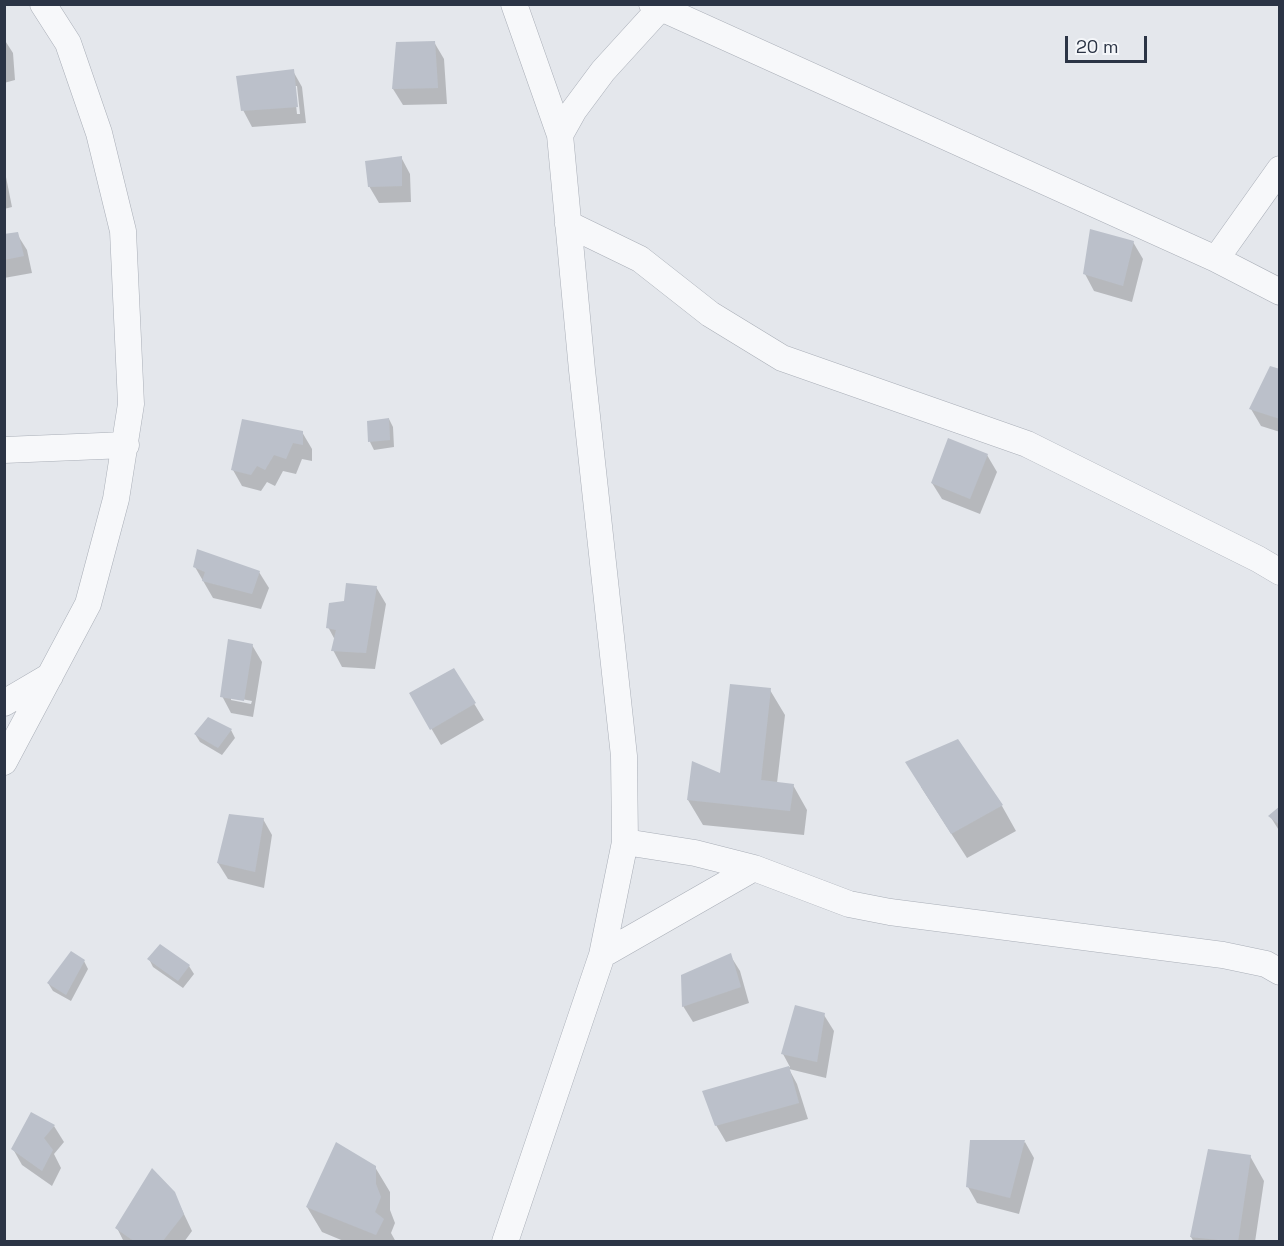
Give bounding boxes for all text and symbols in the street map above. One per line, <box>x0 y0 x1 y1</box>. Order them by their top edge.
scale bar <box>1068 24 1150 62</box>
text: 20 m <box>1076 35 1119 58</box>

